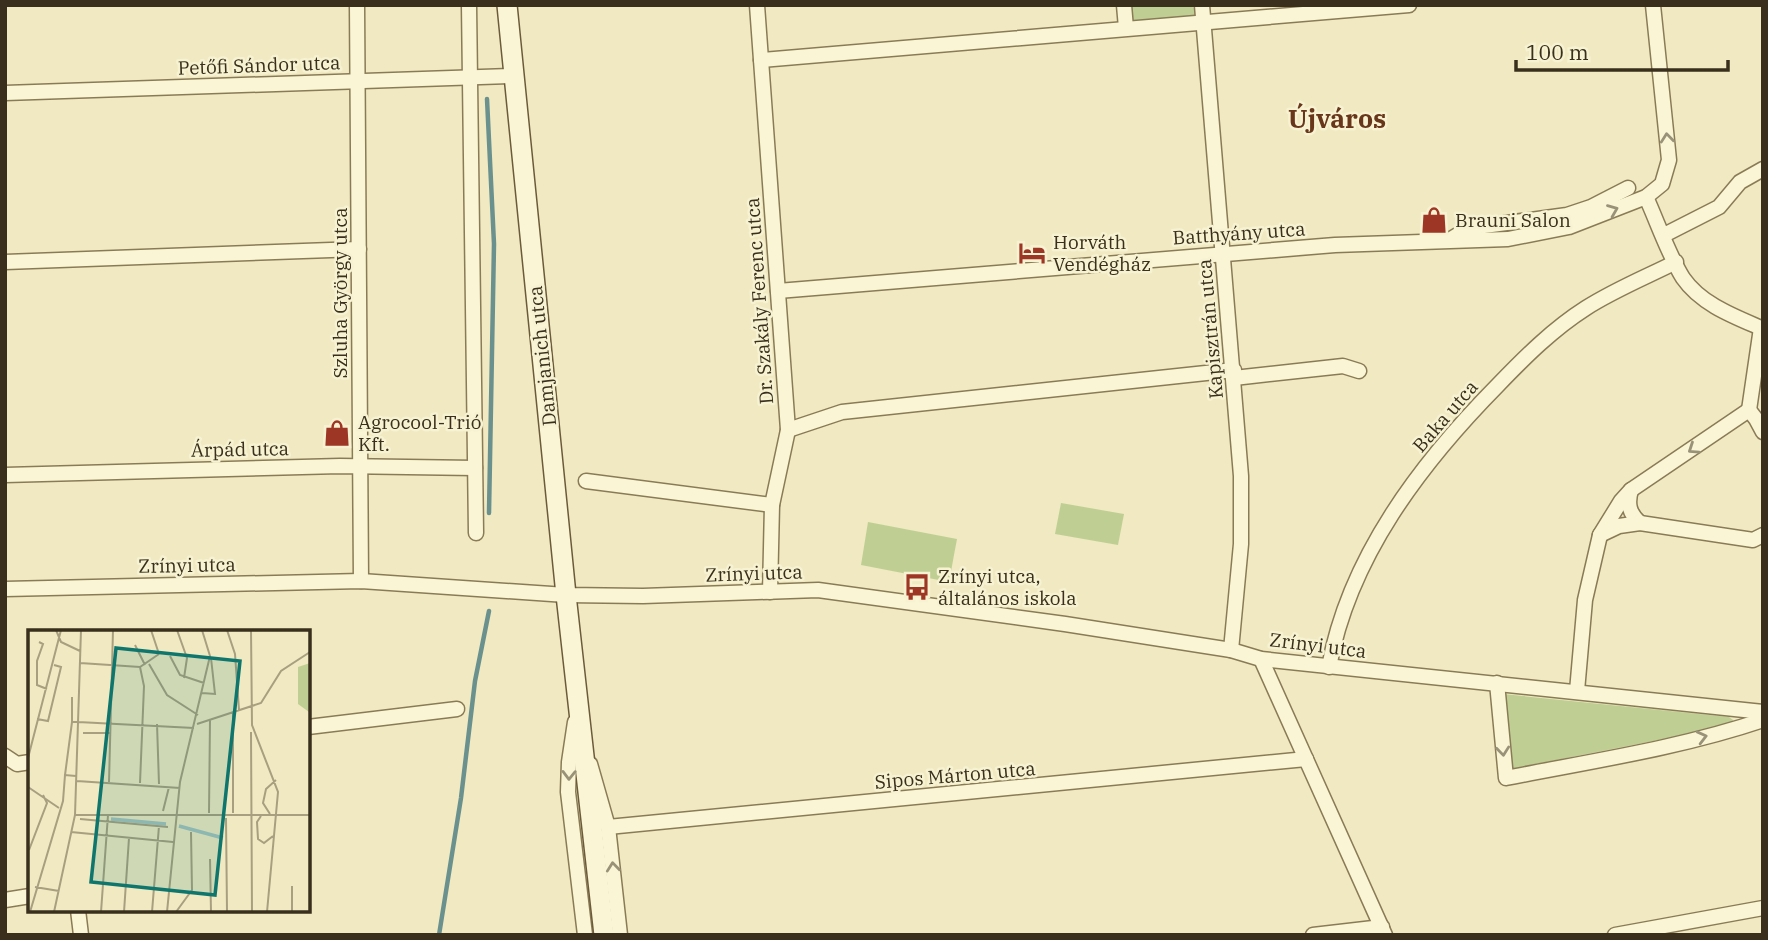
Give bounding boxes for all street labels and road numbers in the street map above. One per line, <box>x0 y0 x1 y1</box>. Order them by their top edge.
street label: Petőfi Sándor utca <box>177 50 341 80</box>
street label: Dr. Szakály Ferenc utca <box>740 197 778 405</box>
street label: Szluha György utca <box>328 207 352 379</box>
street label: Batthyány utca <box>1172 216 1306 250</box>
street label: Kapisztrán utca <box>1192 258 1228 400</box>
street label: Damjanich utca <box>523 285 561 427</box>
street label: Baka utca <box>1407 375 1483 457</box>
street label: Árpád utca <box>191 436 289 462</box>
street label: Zrínyi utca <box>138 552 236 578</box>
street label: Zrínyi utca <box>705 559 803 587</box>
street label: Zrínyi utca <box>1268 627 1368 663</box>
street label: Sipos Márton utca <box>874 756 1036 794</box>

